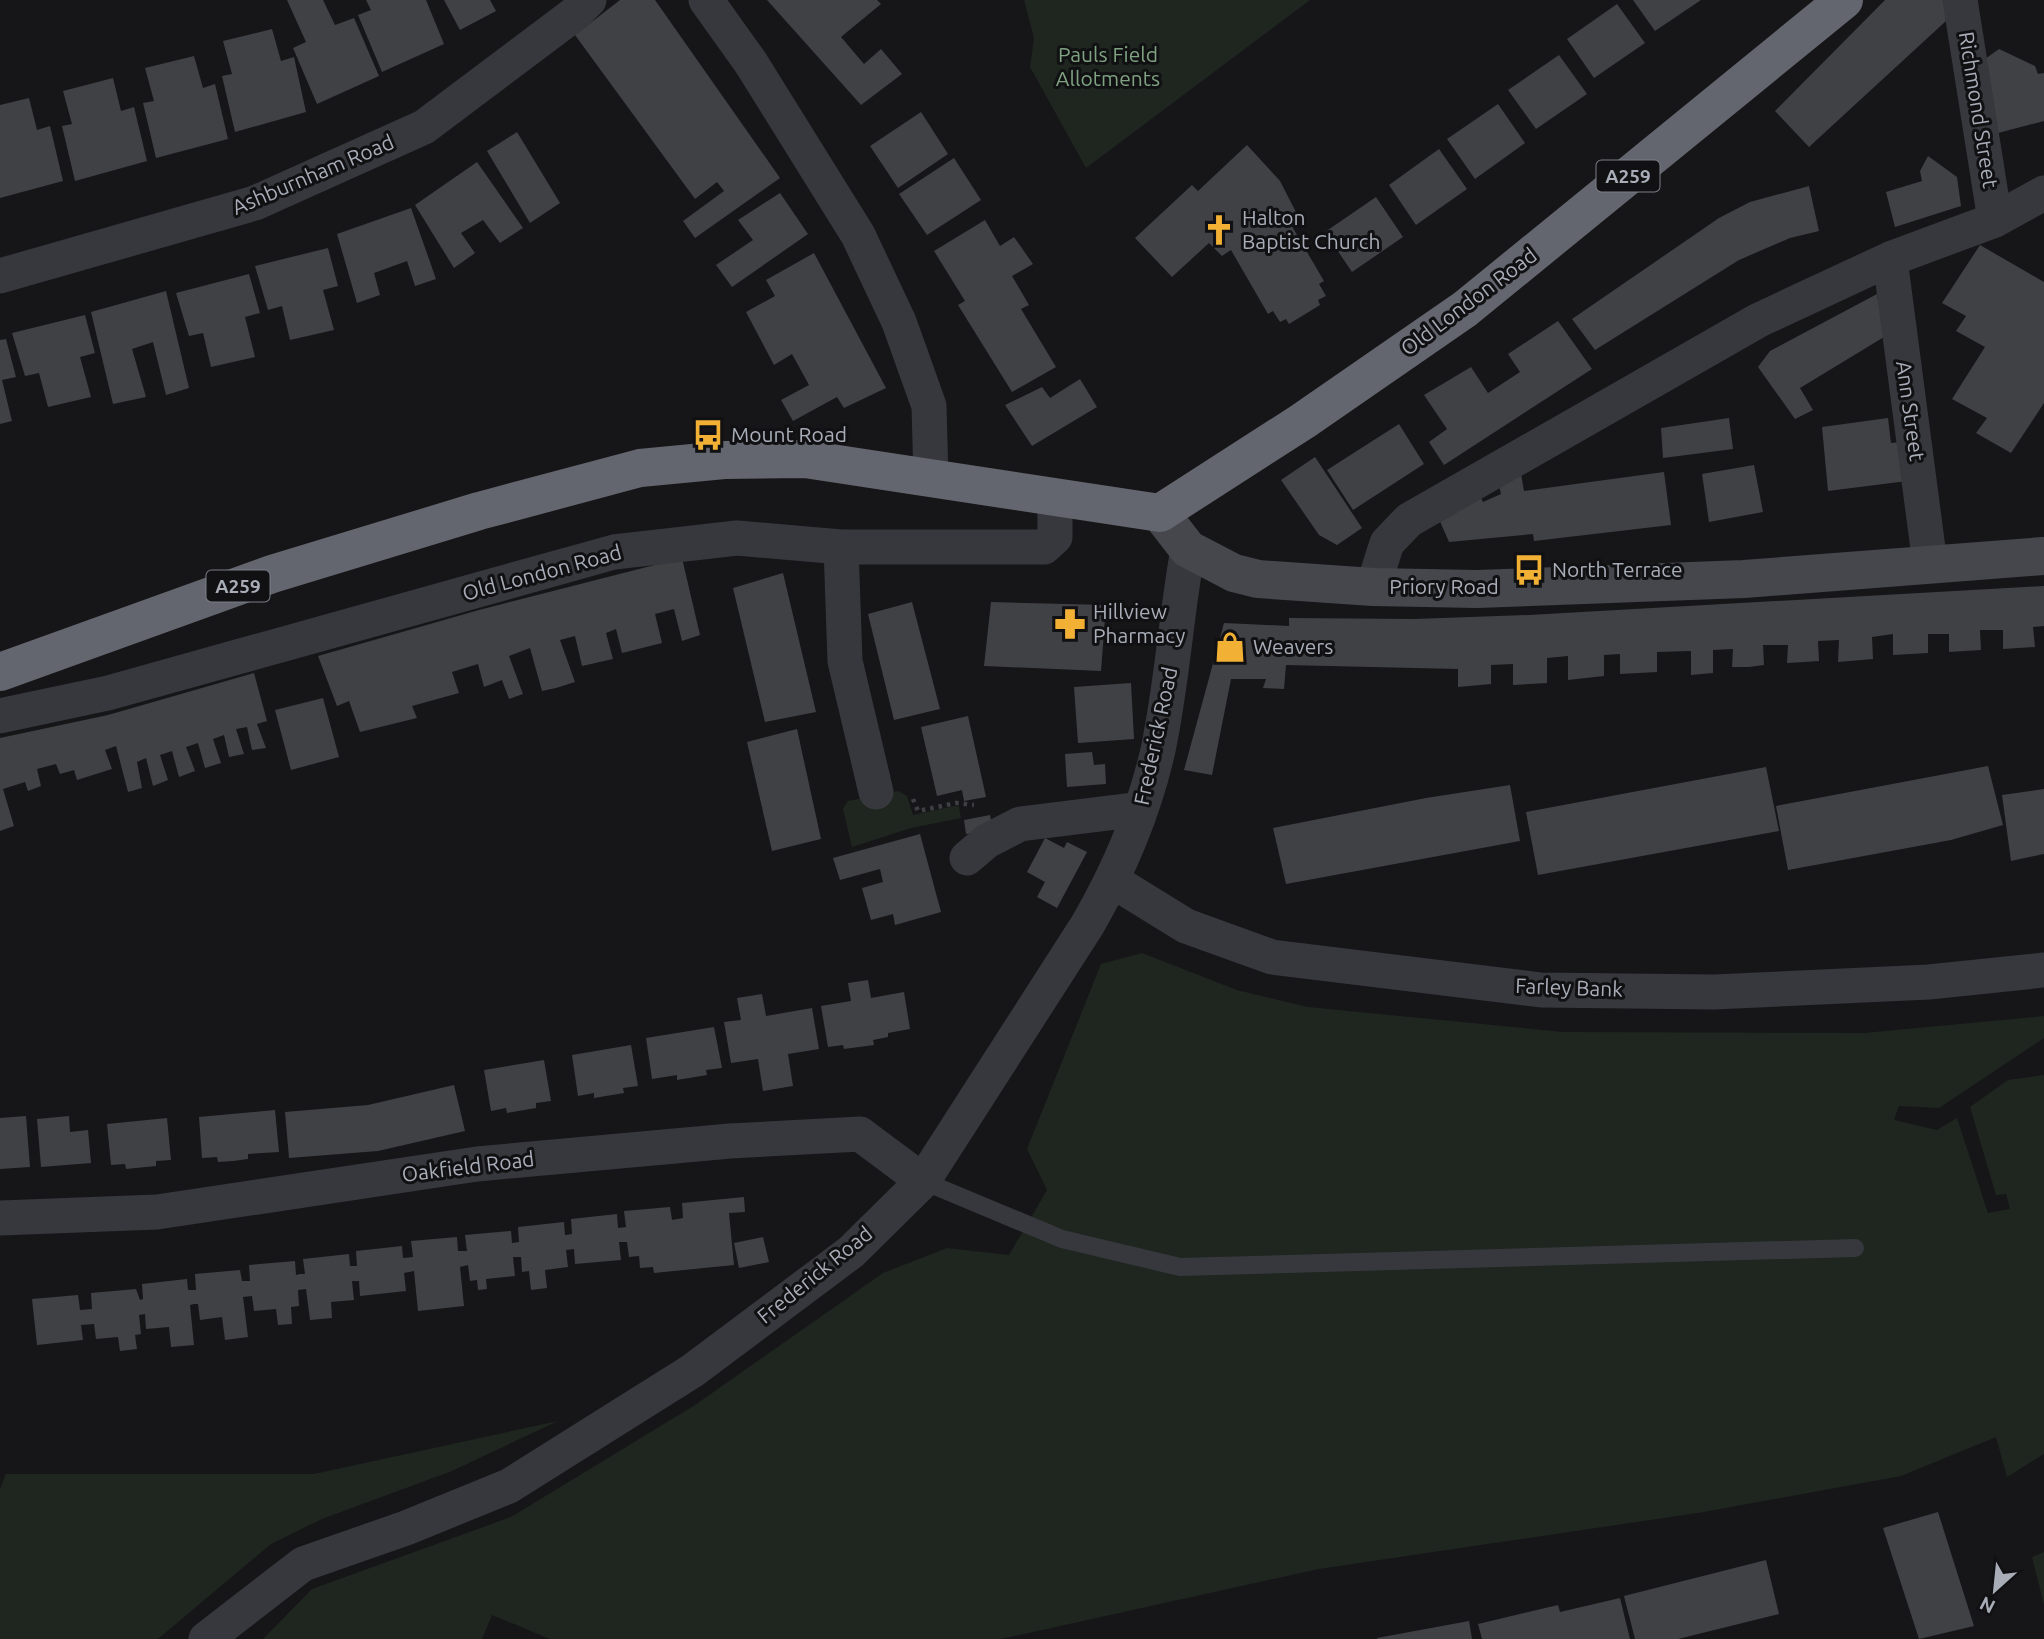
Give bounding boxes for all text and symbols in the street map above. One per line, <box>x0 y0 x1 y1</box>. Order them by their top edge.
street label: Richmond Street <box>1955 30 2003 190</box>
park label: Pauls Field Allotments <box>1056 42 1160 90</box>
street label: Ashburnham Road <box>228 129 397 219</box>
road number: A259 <box>1596 160 1660 192</box>
place label: Halton Baptist Church <box>1242 205 1381 253</box>
church icon: Halton Baptist Church <box>1202 213 1236 247</box>
street label: Old London Road <box>1396 242 1541 360</box>
street label: Ann Street <box>1892 359 1930 463</box>
bus stop icon: Mount Road <box>691 418 725 452</box>
place label: Mount Road <box>731 422 847 446</box>
street label: Old London Road <box>460 539 624 605</box>
bus stop icon: North Terrace <box>1512 553 1546 587</box>
place label: North Terrace <box>1552 557 1683 581</box>
road number: A259 <box>206 570 270 601</box>
street label: Priory Road <box>1389 574 1499 598</box>
place label: Hillview Pharmacy <box>1093 599 1185 647</box>
pharmacy icon: Hillview Pharmacy <box>1053 607 1087 641</box>
shop icon: Weavers <box>1213 630 1247 664</box>
place label: Weavers <box>1253 634 1333 658</box>
street label: Frederick Road <box>1129 664 1181 807</box>
street label: Farley Bank <box>1515 973 1624 1001</box>
street label: Oakfield Road <box>400 1146 536 1186</box>
street label: Frederick Road <box>752 1221 877 1328</box>
north arrow <box>1960 1555 2030 1625</box>
text: N <box>1976 1592 1999 1618</box>

